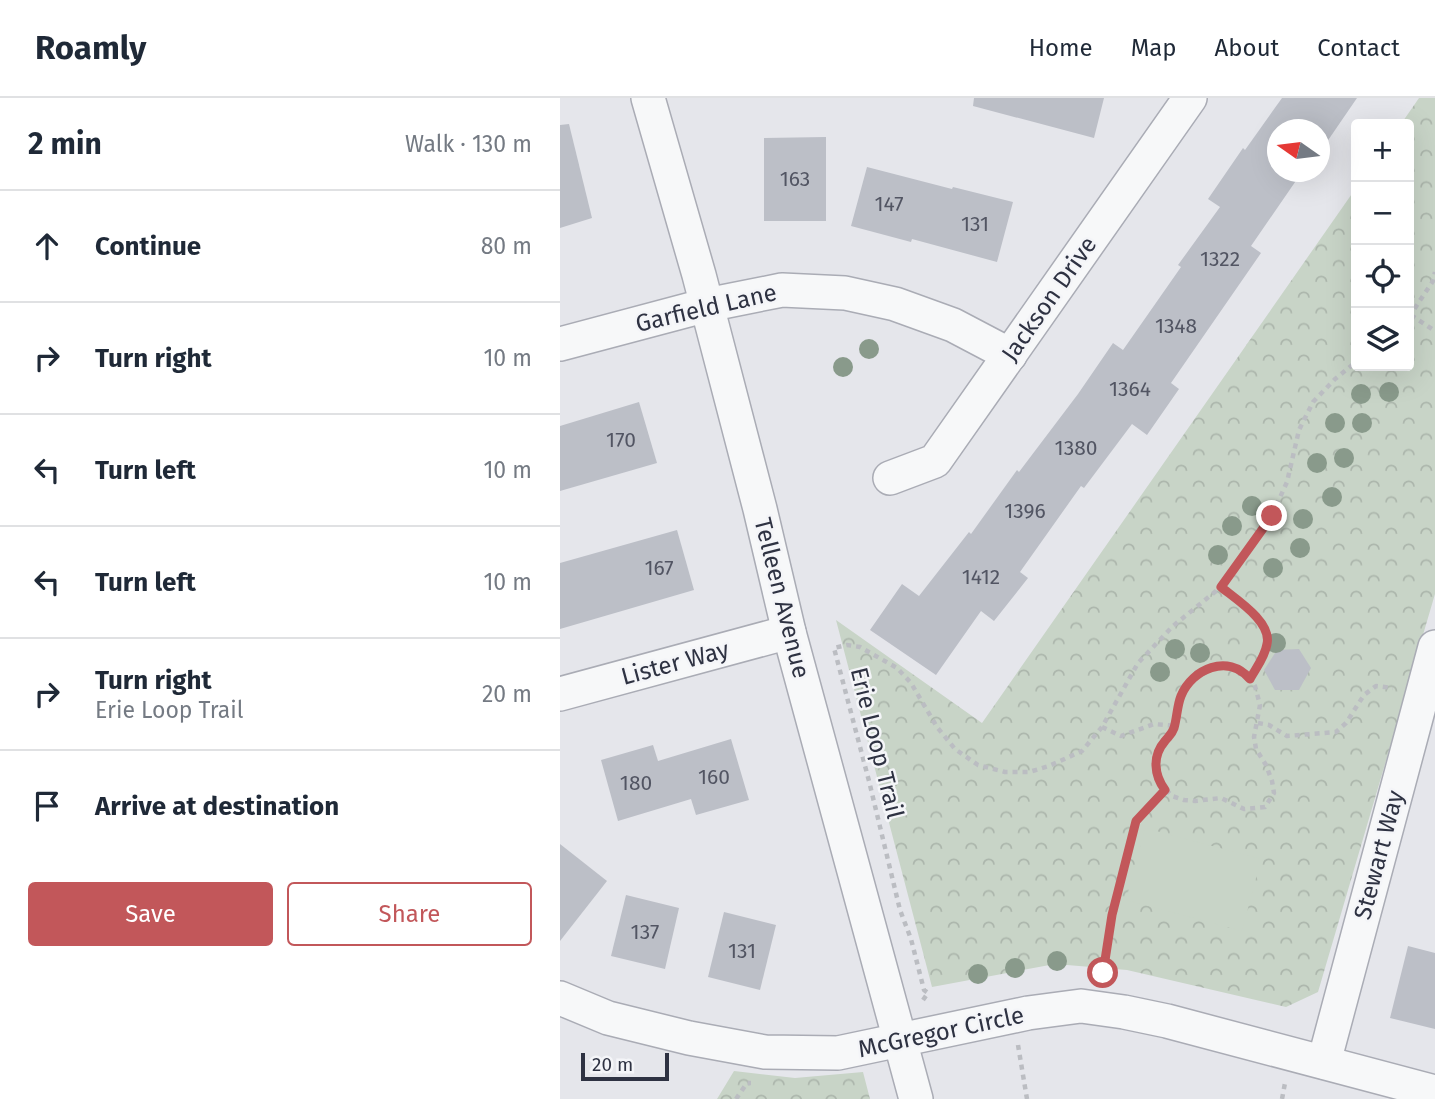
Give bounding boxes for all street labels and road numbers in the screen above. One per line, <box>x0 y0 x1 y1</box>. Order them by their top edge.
street label: Jackson Drive <box>996 231 1102 367</box>
street label: Garfield Lane <box>633 278 779 338</box>
street label: Telleen Avenue <box>749 515 815 681</box>
street label: Lister Way <box>618 635 732 691</box>
street label: Erie Loop Trail <box>845 664 909 822</box>
street label: Stewart Way <box>1348 787 1410 923</box>
street label: McGregor Circle <box>855 1001 1027 1063</box>

